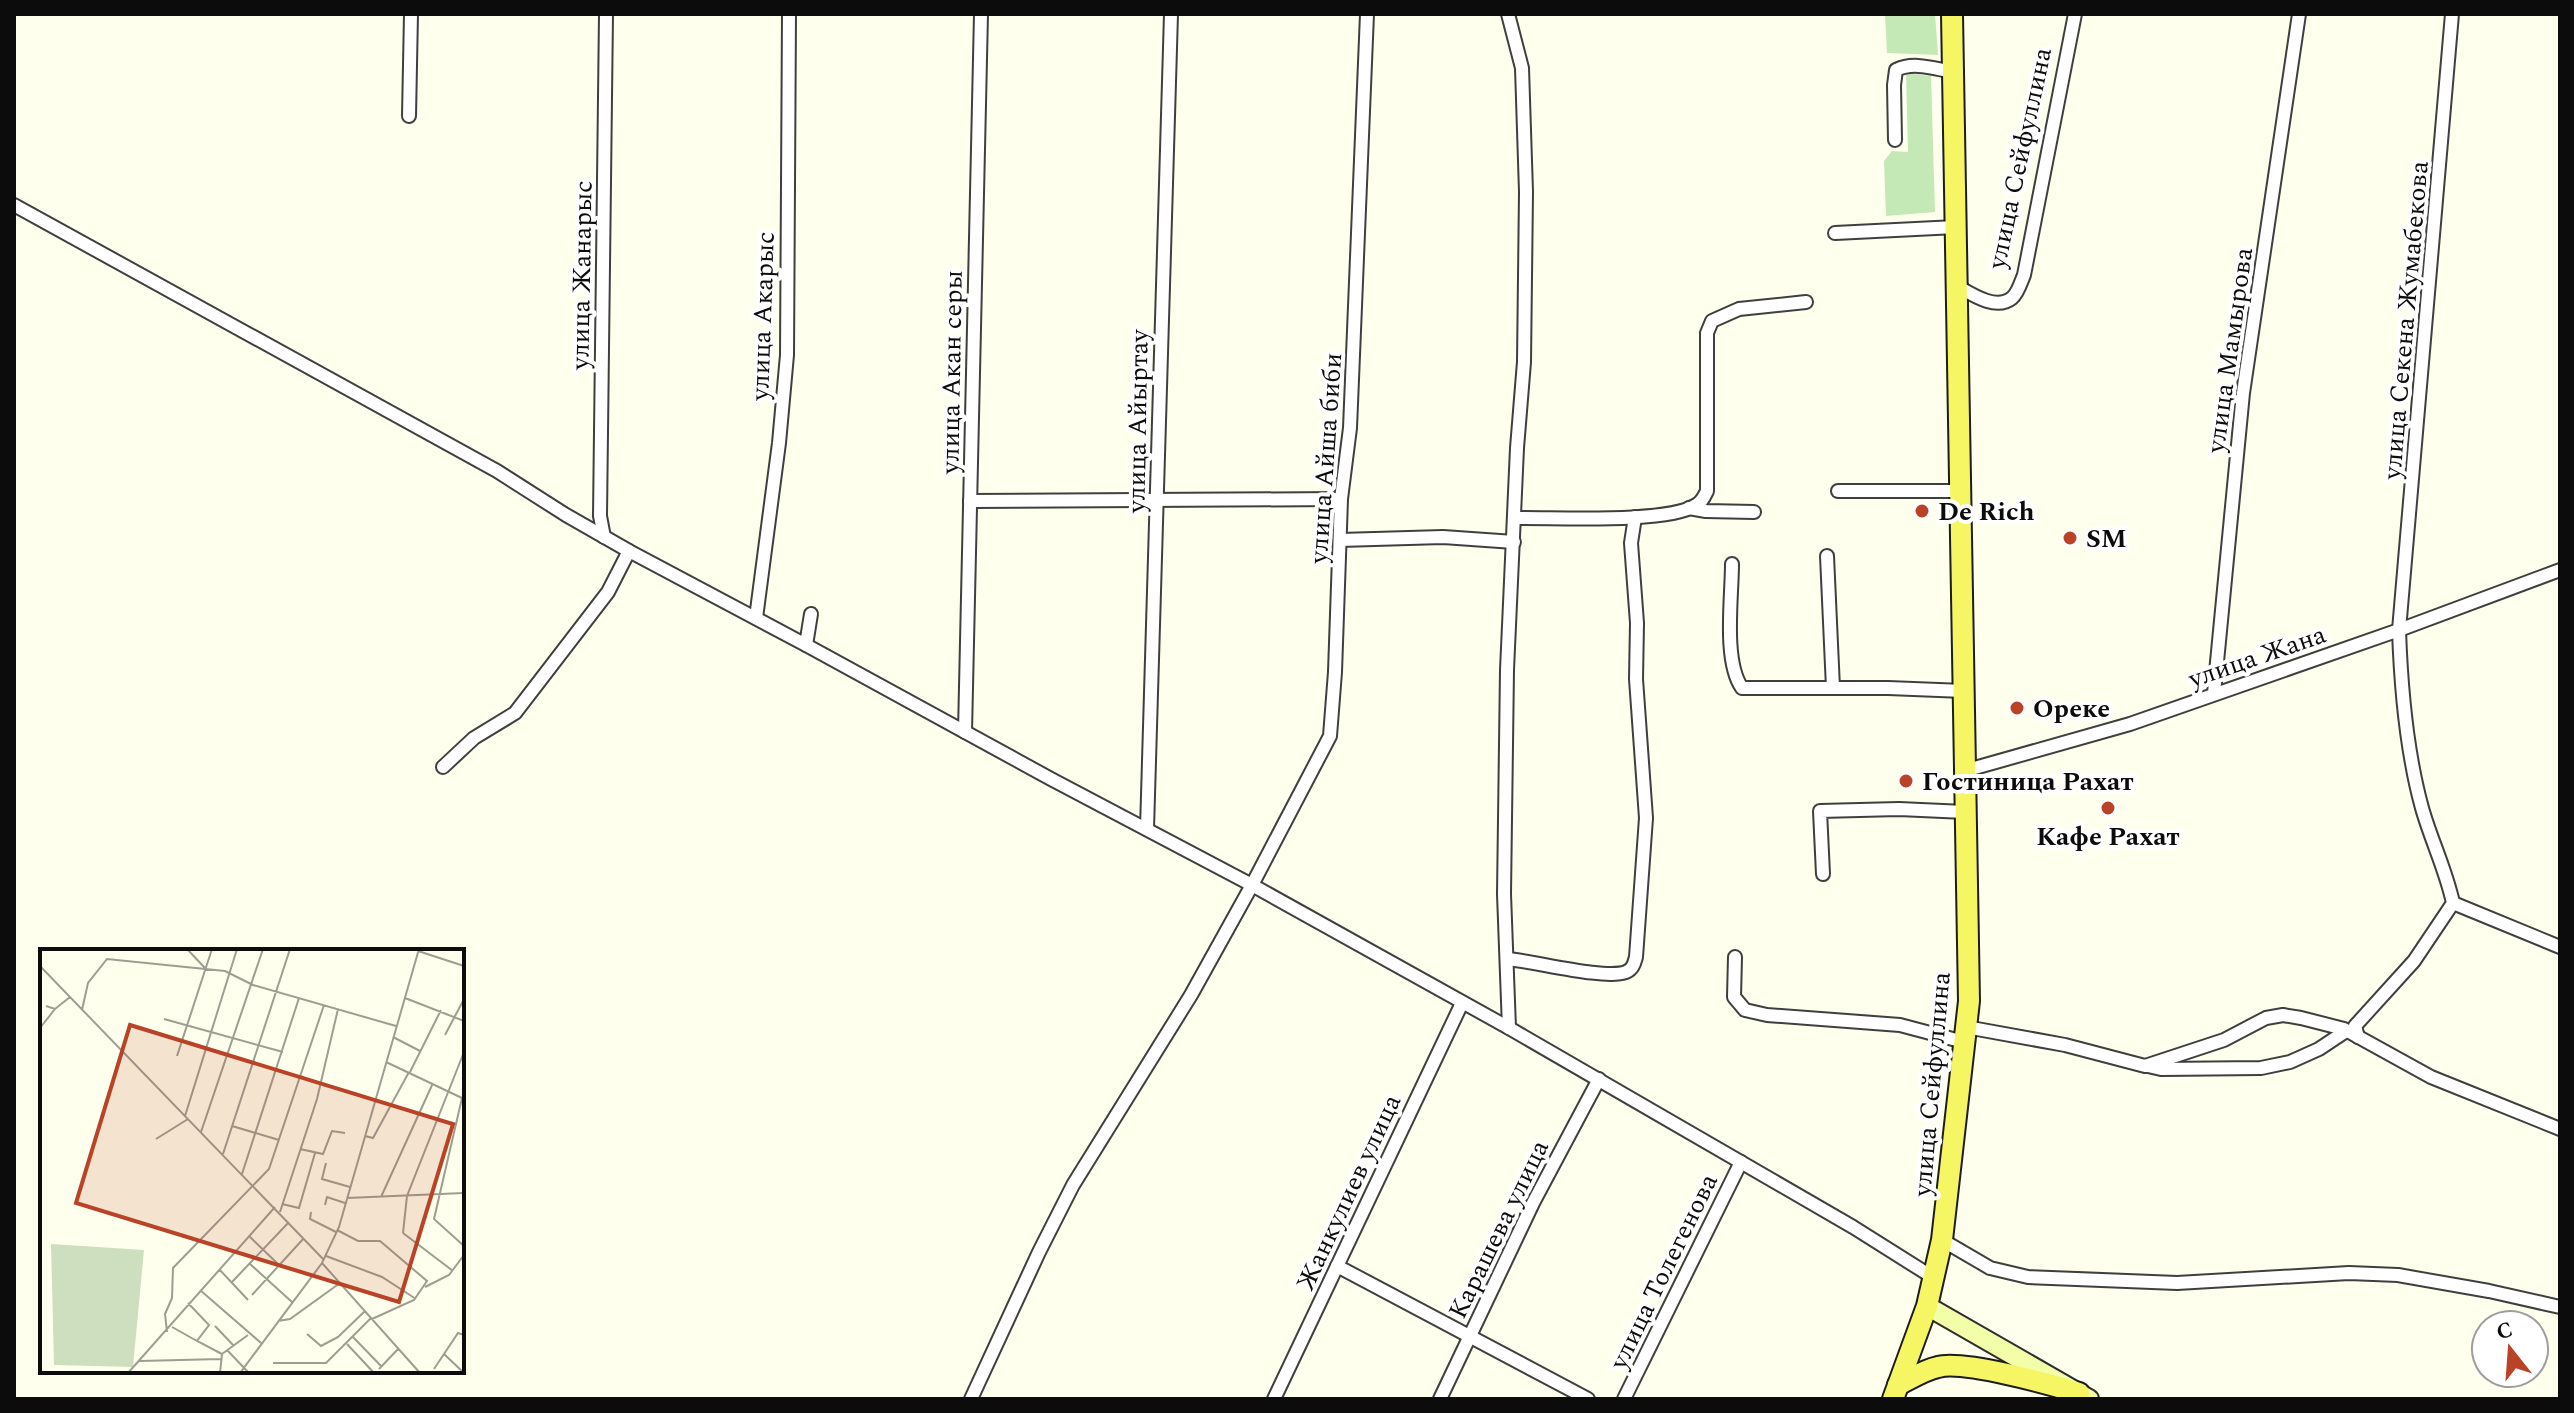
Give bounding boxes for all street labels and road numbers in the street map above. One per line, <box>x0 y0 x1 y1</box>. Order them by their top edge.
street label: улица Сейфуллина <box>1977 44 2063 274</box>
street label: улица Секена Жумабекова <box>2372 159 2440 482</box>
street label: улица Жанарыс <box>560 180 604 371</box>
street label: улица Акарыс <box>740 231 786 402</box>
street label: улица Мамырова <box>2196 245 2264 456</box>
street label: улица Акан серы <box>930 270 974 475</box>
street label: улица Айыртау <box>1116 327 1160 514</box>
street label: улица Айша биби <box>1299 351 1353 566</box>
street label: улица Жана <box>2182 615 2332 699</box>
street label: улица Сейфуллина <box>1902 970 1962 1199</box>
street label: Жанкулиев улица <box>1286 1087 1412 1297</box>
street label: Карашева улица <box>1438 1133 1560 1326</box>
street label: улица Толегенова <box>1599 1166 1729 1377</box>

